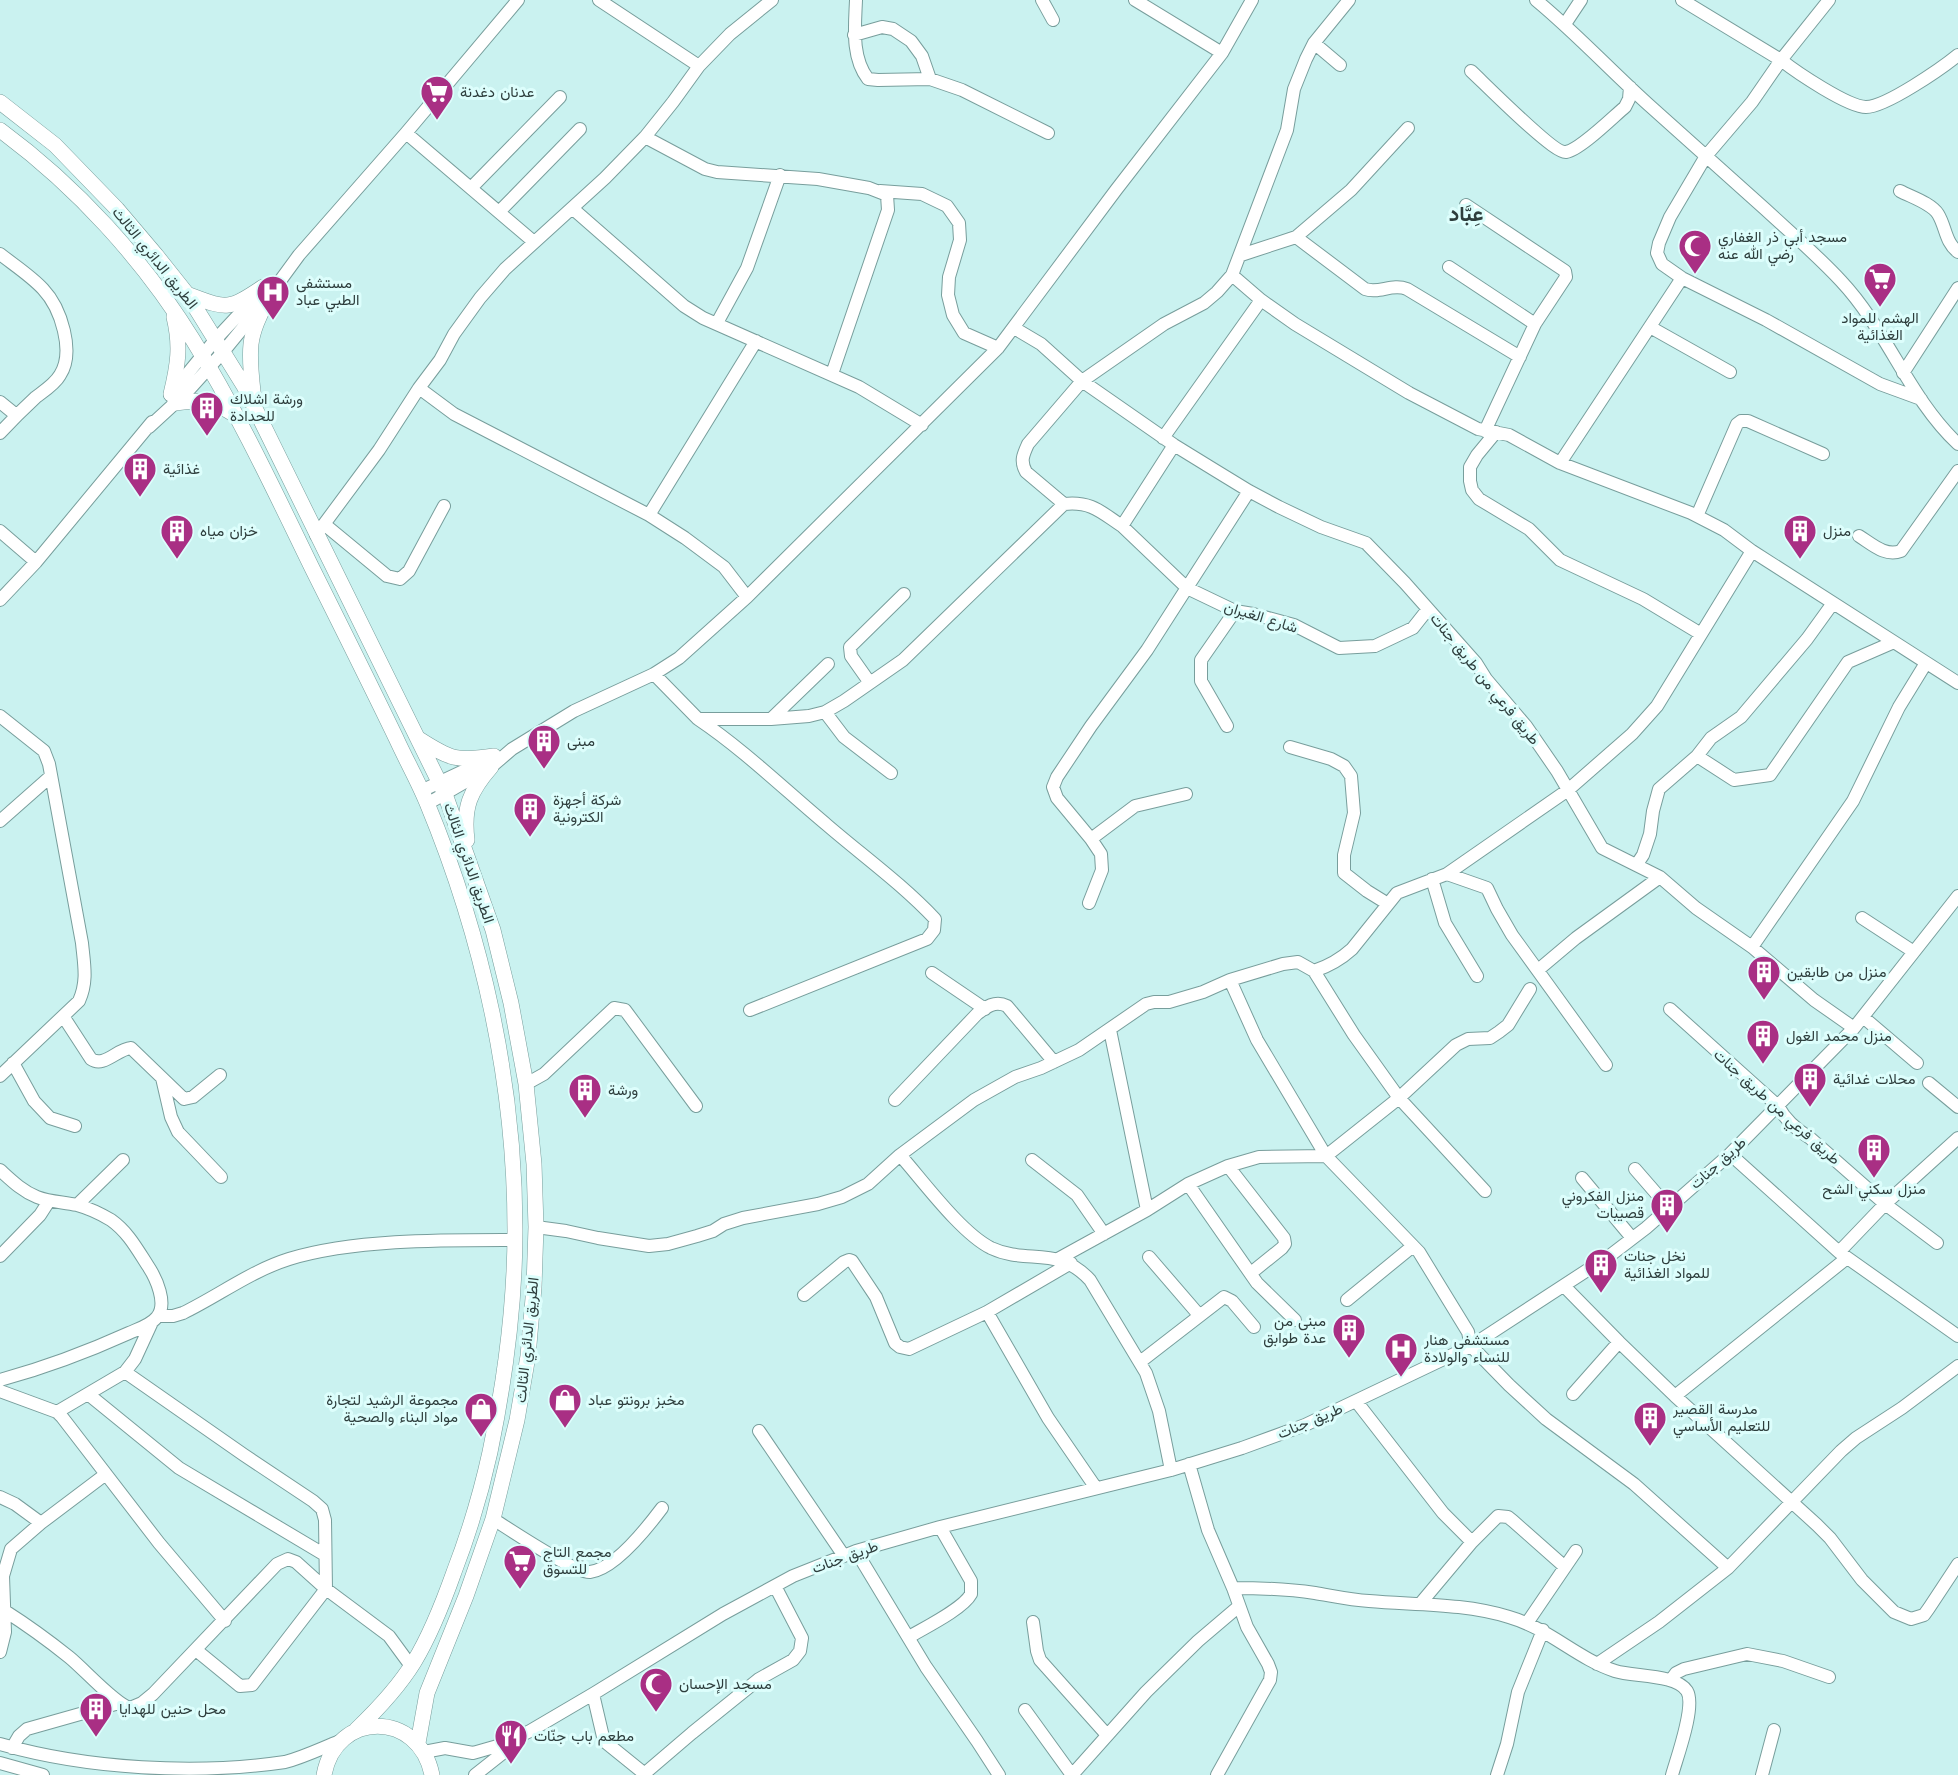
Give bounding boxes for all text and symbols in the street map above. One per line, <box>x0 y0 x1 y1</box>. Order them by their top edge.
supermarket icon: عدنان دغدنة <box>419 74 455 121</box>
place label: عدنان دغدنة <box>460 83 534 101</box>
district label: عِبَّاد <box>1449 201 1483 227</box>
street label: الطريق الدائري الثالث <box>105 203 202 315</box>
mosque icon: مسجد أبي ذر الغفاري رضي الله عنه <box>1677 228 1713 275</box>
place label: مسجد أبي ذر الغفاري رضي الله عنه <box>1718 228 1847 267</box>
supermarket icon: الهشم للمواد الغذائية <box>1862 261 1898 308</box>
hospital icon: مستشفى الطبي عباد <box>255 274 291 321</box>
place label: مستشفى الطبي عباد <box>296 274 360 313</box>
place label: الهشم للمواد الغذائية <box>1841 309 1919 344</box>
building icon: ورشة اشلاك للحدادة <box>189 390 225 437</box>
place label: ورشة اشلاك للحدادة <box>230 390 303 425</box>
building icon: غذائية <box>122 451 158 498</box>
place label: غذائية <box>163 460 200 478</box>
building icon: خزان مياه <box>159 513 195 560</box>
building icon: منزل <box>1782 513 1818 560</box>
place label: خزان مياه <box>200 522 258 540</box>
place label: منزل <box>1823 522 1851 540</box>
street label: شارع الغيران <box>1221 597 1300 639</box>
street label: طريق فرعي من طريق جنات <box>1423 610 1544 751</box>
building icon: مبنى <box>526 723 562 770</box>
place label: مبنى <box>567 732 595 751</box>
building icon: شركة أجهزة الكترونية <box>512 791 548 838</box>
place label: شركة أجهزة الكترونية <box>553 791 622 826</box>
street label: الطريق الدائري الثالث <box>436 800 498 927</box>
building icon: منزل من طابقين <box>1746 954 1782 1001</box>
place label: منزل من طابقين <box>1787 963 1886 982</box>
building icon: منزل محمد الغول <box>1745 1018 1781 1065</box>
place label: منزل محمد الغول <box>1786 1027 1892 1045</box>
street label: طريق فرعي من طريق جنات <box>1710 1045 1844 1169</box>
building icon: محلات غدائية <box>1792 1061 1828 1108</box>
place label: محلات غدائية <box>1833 1070 1916 1088</box>
building icon: ورشة <box>567 1072 603 1119</box>
place label: ورشة <box>608 1081 638 1099</box>
building icon: منزل سكني الشح <box>1856 1132 1892 1179</box>
street label: طريق جنات <box>1686 1133 1750 1193</box>
place label: منزل سكني الشح <box>1822 1180 1926 1202</box>
place label: منزل الفكروني قصيبات <box>1562 1187 1644 1222</box>
building icon: منزل الفكروني قصيبات <box>1649 1187 1685 1234</box>
building icon: نخل جنات للمواد الغذائية <box>1583 1247 1619 1294</box>
place label: نخل جنات للمواد الغذائية <box>1624 1247 1710 1282</box>
street label: الطريق الدائري الثالث <box>511 1276 547 1404</box>
place label: مبنى من عدة طوابق <box>1263 1312 1326 1348</box>
building icon: مبنى من عدة طوابق <box>1331 1312 1367 1359</box>
hospital icon: مستشفى هنار للنساء والولادة <box>1383 1331 1419 1378</box>
place label: مستشفى هنار للنساء والولادة <box>1423 1331 1510 1366</box>
shop icon: مخبز برونتو عباد <box>547 1382 583 1429</box>
place label: مجموعة الرشيد لتجارة مواد البناء والصحية <box>326 1391 458 1426</box>
shop icon: مجموعة الرشيد لتجارة مواد البناء والصحية <box>463 1391 499 1438</box>
place label: مخبز برونتو عباد <box>588 1391 685 1409</box>
street label: طريق جنات <box>1275 1399 1346 1444</box>
building icon: مدرسة القصير للتعليم الأساسي <box>1632 1400 1668 1447</box>
place label: مدرسة القصير للتعليم الأساسي <box>1672 1400 1770 1439</box>
street label: طريق جنات <box>809 1537 881 1578</box>
supermarket icon: مجمع التاج للتسوق <box>502 1543 538 1590</box>
place label: مجمع التاج للتسوق <box>543 1543 611 1578</box>
mosque icon: مسجد الإحسان <box>638 1666 674 1713</box>
place label: مسجد الإحسان <box>679 1675 772 1694</box>
building icon: محل حنين للهدايا <box>78 1691 114 1738</box>
place label: محل حنين للهدايا <box>119 1700 226 1719</box>
restaurant icon: مطعم باب جنّات <box>493 1718 529 1765</box>
place label: مطعم باب جنّات <box>534 1727 634 1746</box>

